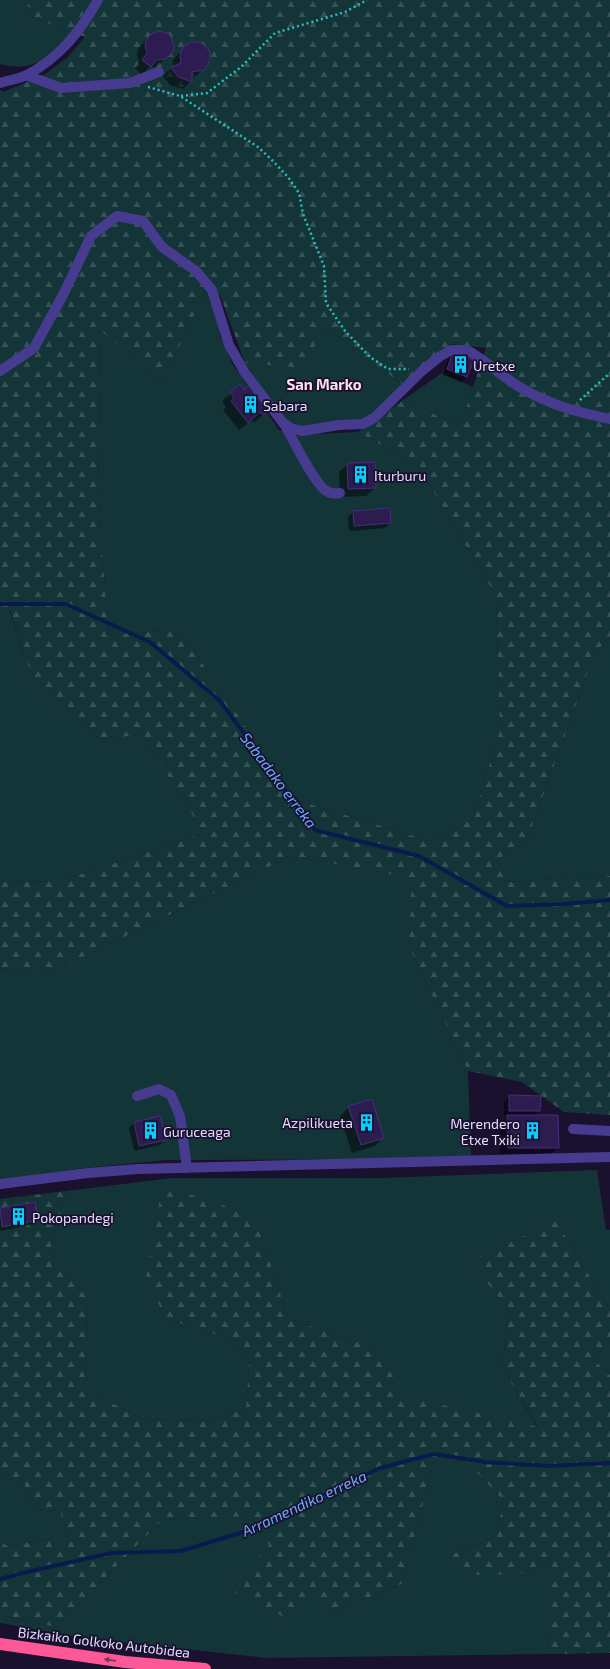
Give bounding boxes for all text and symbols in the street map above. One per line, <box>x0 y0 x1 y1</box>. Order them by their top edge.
building icon: Uretxe <box>450 355 470 375</box>
place label: Uretxe <box>473 357 515 374</box>
district label: San Marko <box>286 375 362 393</box>
building icon: Sabara <box>240 395 260 415</box>
place label: Sabara <box>263 397 308 414</box>
building icon: Iturburu <box>351 465 371 485</box>
place label: Iturburu <box>374 467 426 484</box>
water label: Sabadako erreka <box>237 729 321 831</box>
building icon: Azpilikueta <box>356 1112 376 1132</box>
place label: Azpilikueta <box>282 1114 353 1131</box>
place label: Merendero Etxe Txiki <box>450 1115 520 1148</box>
building icon: Guruceaga <box>140 1121 160 1141</box>
building icon: Merendero Etxe Txiki <box>523 1121 543 1141</box>
place label: Guruceaga <box>163 1123 231 1140</box>
building icon: Pokopandegi <box>9 1207 29 1227</box>
place label: Pokopandegi <box>32 1209 114 1226</box>
water label: Arramendiko erreka <box>238 1466 369 1540</box>
street label: Bizkaiko Golkoko Autobidea <box>17 1623 191 1661</box>
one-way arrow <box>104 1657 116 1663</box>

